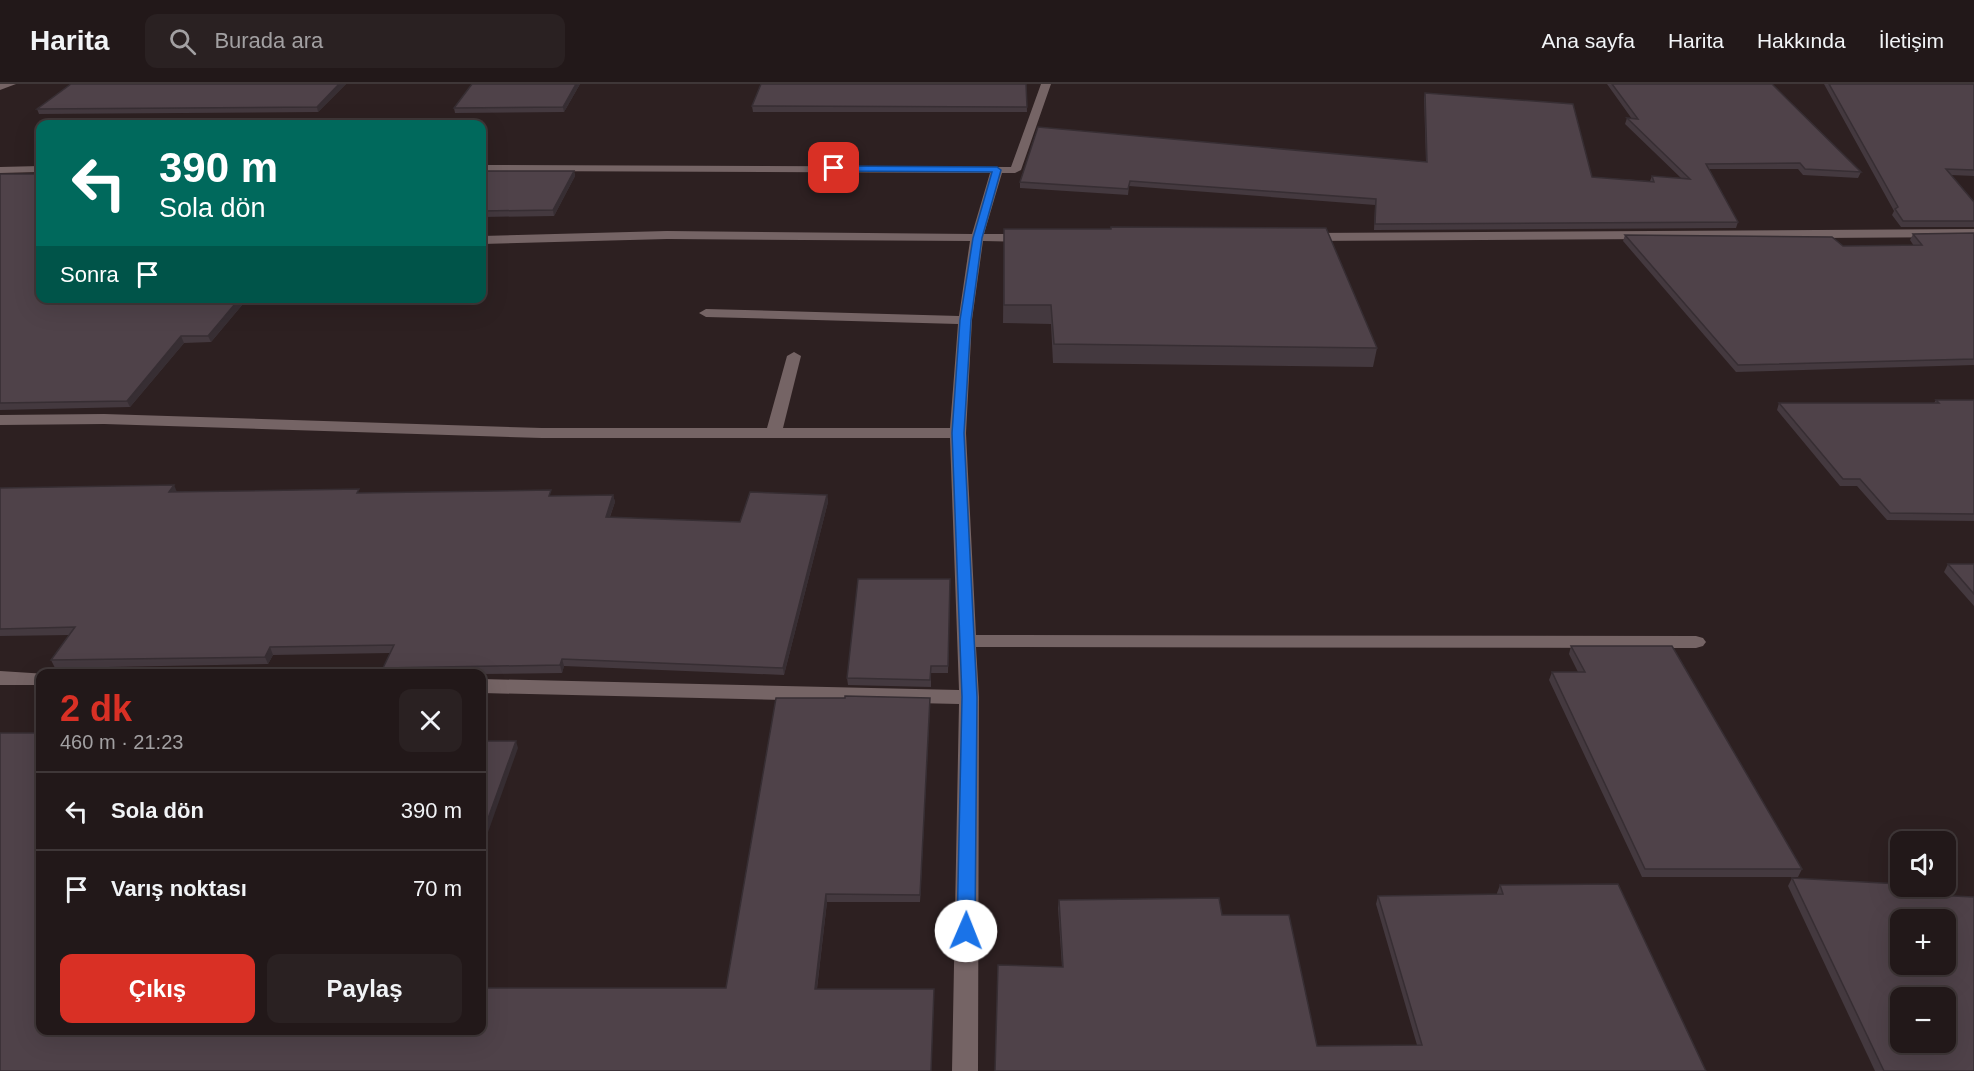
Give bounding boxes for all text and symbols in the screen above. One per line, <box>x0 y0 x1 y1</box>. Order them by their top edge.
search box <box>145 14 565 68</box>
text: Harita <box>30 25 109 56</box>
icon: search <box>166 25 199 58</box>
text: Burada ara <box>214 28 323 53</box>
text: Ana sayfa <box>1542 29 1635 52</box>
text: Harita <box>1668 29 1724 52</box>
text: Hakkında <box>1757 29 1846 52</box>
text: İletişim <box>1879 29 1944 52</box>
pin <box>808 142 859 193</box>
icon: left <box>60 144 138 222</box>
text: 390 m <box>159 144 278 191</box>
icon: arrive <box>817 151 850 184</box>
text: Sola dön <box>159 193 266 223</box>
icon: arrive <box>131 258 164 291</box>
text: Sonra <box>60 262 119 287</box>
text: 2 dk <box>60 688 132 729</box>
button: close <box>399 689 462 752</box>
text: 460 m · 21:23 <box>60 731 183 753</box>
icon: left <box>60 795 93 828</box>
text: Sola dön <box>111 798 204 823</box>
text: 390 m <box>401 798 462 823</box>
map controls <box>1890 831 1956 1053</box>
button: sound <box>1890 831 1956 897</box>
icon: arrive <box>60 873 93 906</box>
text: Varış noktası <box>111 876 247 901</box>
text: 70 m <box>413 876 462 901</box>
position arrow <box>934 899 998 963</box>
button: + <box>1890 909 1956 975</box>
button: Çıkış <box>60 954 255 1023</box>
button: Paylaş <box>267 954 462 1023</box>
button: − <box>1890 987 1956 1053</box>

